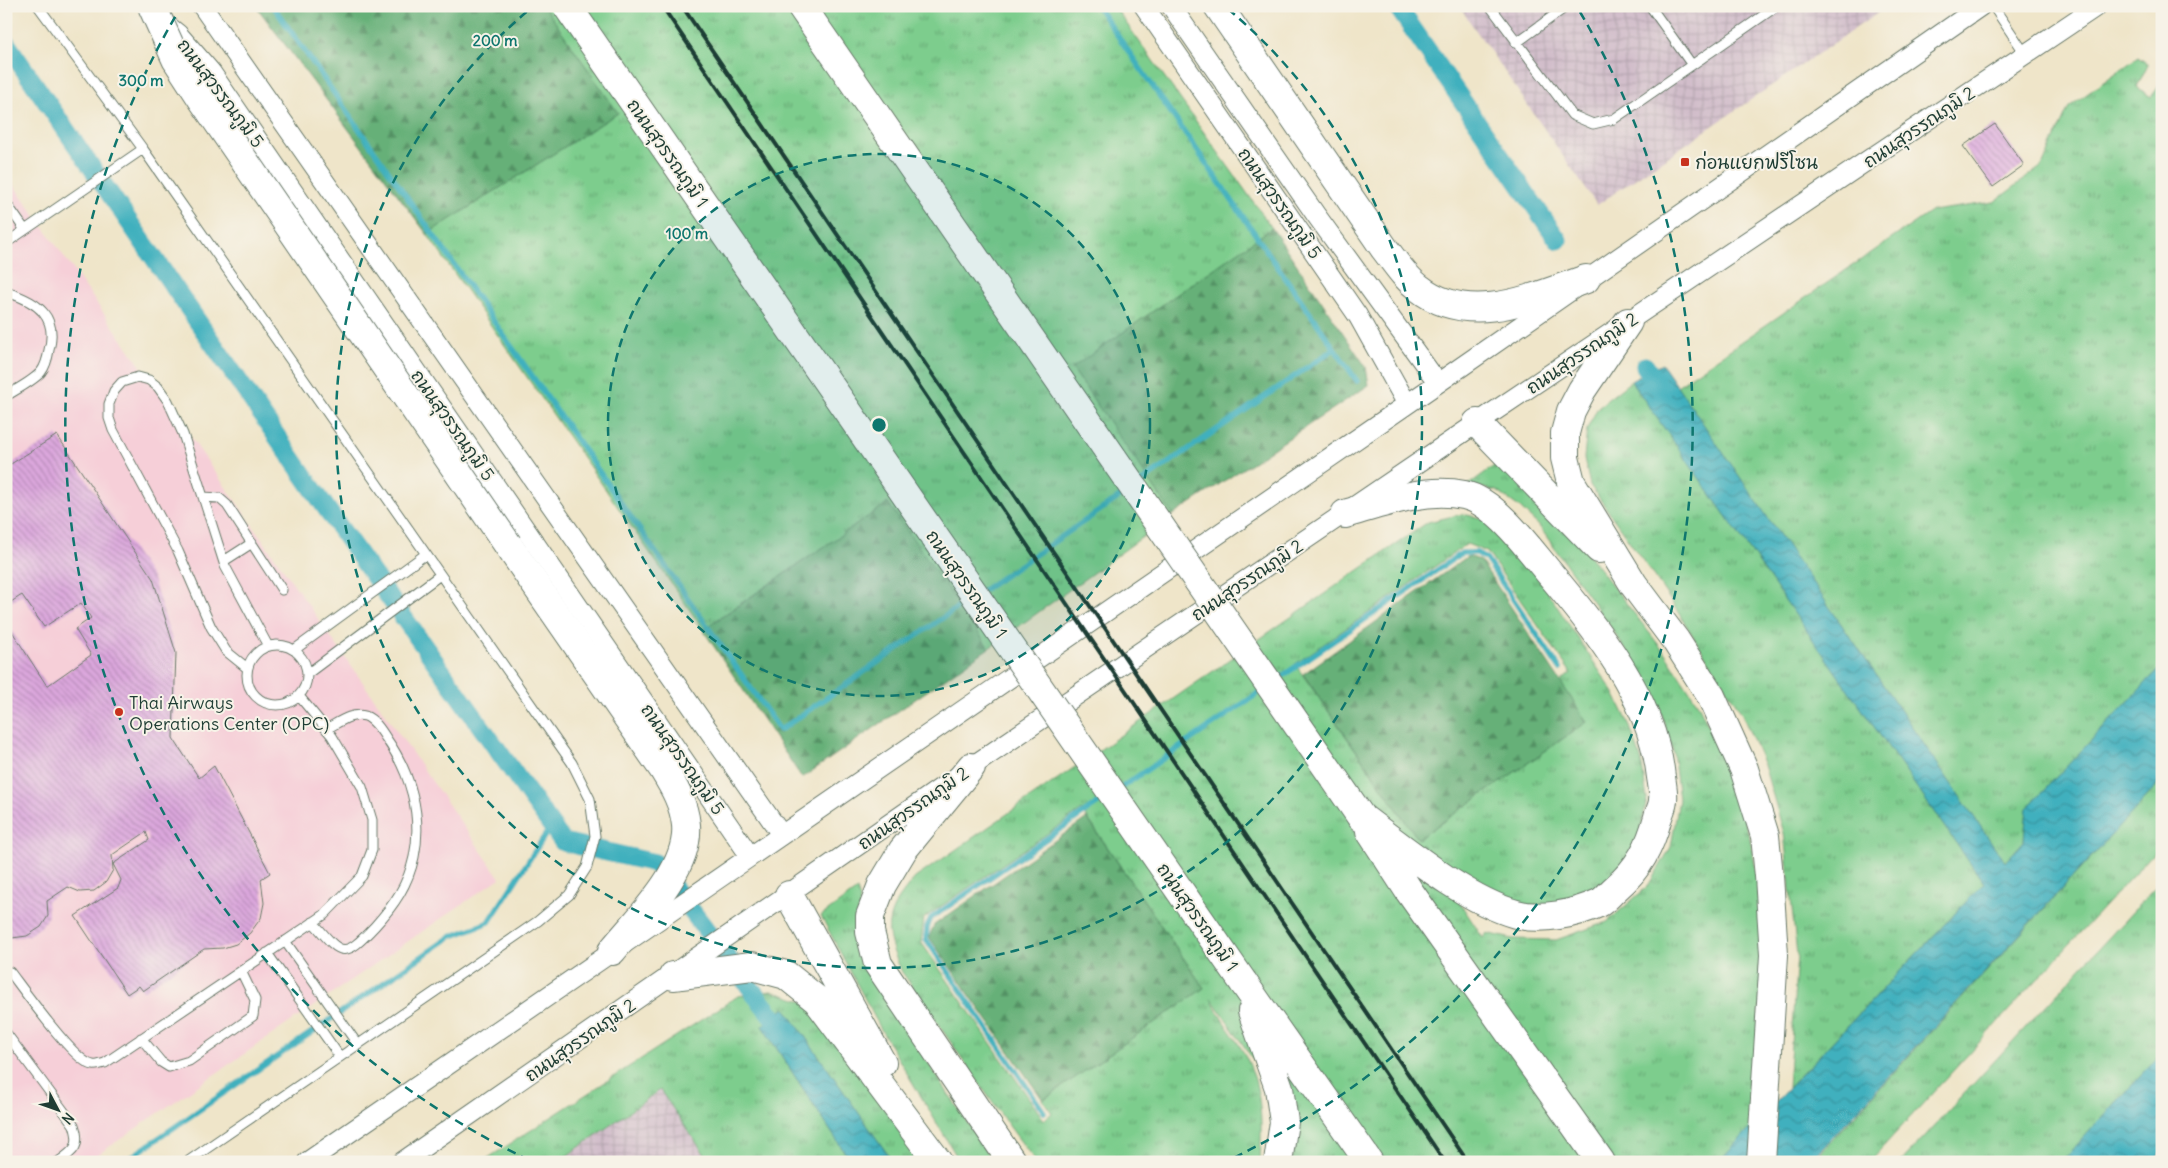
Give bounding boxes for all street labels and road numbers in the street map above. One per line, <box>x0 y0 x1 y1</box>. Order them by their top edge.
street label: ถนนสุวรรณภูมิ 5 <box>170 34 269 154</box>
street label: ถนนสุวรรณภูมิ 2 <box>1859 81 1981 175</box>
street label: ถนนสุวรรณภูมิ 1 <box>620 94 714 213</box>
street label: ถนนสุวรรณภูมิ 5 <box>1231 143 1327 265</box>
street label: ถนนสุวรรณภูมิ 2 <box>1522 307 1644 401</box>
street label: ถนนสุวรรณภูมิ 5 <box>404 365 500 487</box>
street label: ถนนสุวรรณภูมิ 1 <box>919 525 1013 644</box>
street label: ถนนสุวรรณภูมิ 2 <box>1187 534 1309 628</box>
street label: ถนนสุวรรณภูมิ 5 <box>634 699 730 821</box>
street label: ถนนสุวรรณภูมิ 2 <box>853 761 975 857</box>
street label: ถนนสุวรรณภูมิ 1 <box>1150 858 1244 977</box>
street label: ถนนสุวรรณภูมิ 2 <box>520 993 642 1089</box>

